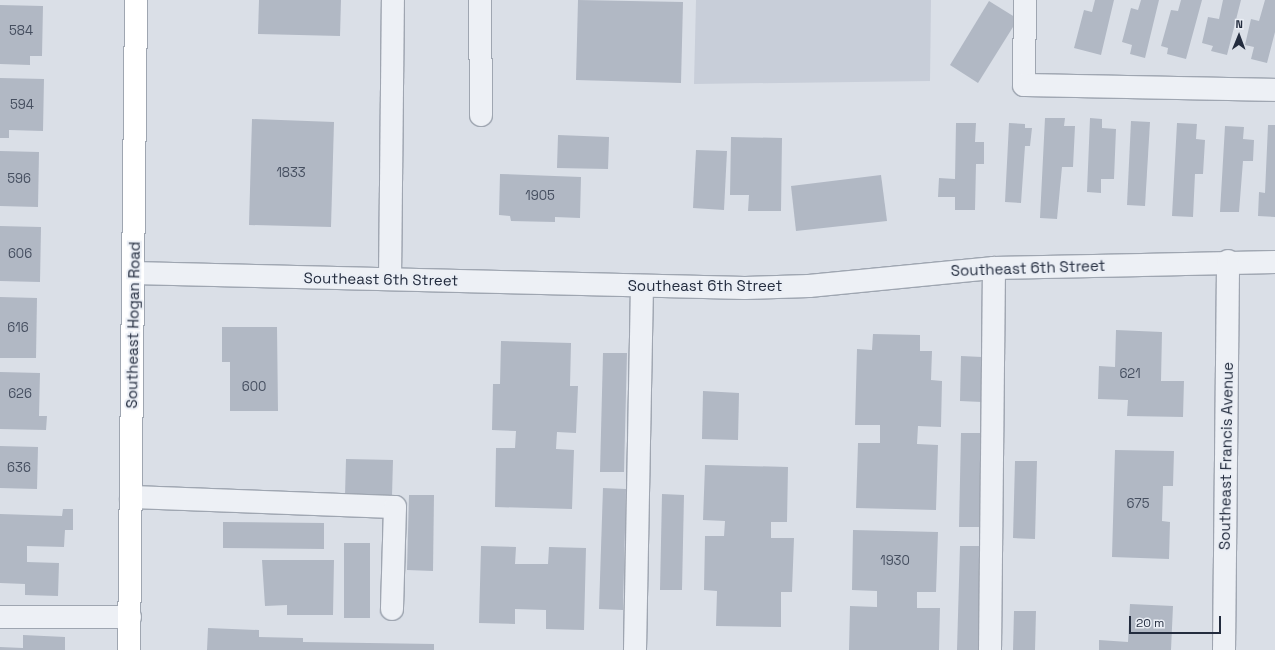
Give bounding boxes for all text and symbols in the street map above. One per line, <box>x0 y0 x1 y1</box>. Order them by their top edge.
north arrow <box>1219 16 1259 56</box>
text: N <box>1235 17 1243 31</box>
house number: 584 <box>9 23 33 39</box>
house number: 594 <box>10 97 34 113</box>
house number: 1833 <box>276 165 306 181</box>
house number: 596 <box>7 171 31 187</box>
house number: 1905 <box>525 188 555 204</box>
street label: Southeast Hogan Road <box>123 241 143 409</box>
house number: 606 <box>8 246 32 262</box>
street label: Southeast 6th Street <box>950 256 1106 280</box>
street label: Southeast 6th Street <box>304 269 458 289</box>
street label: Southeast 6th Street <box>628 277 782 295</box>
house number: 616 <box>7 320 29 336</box>
street label: Southeast Francis Avenue <box>1215 362 1237 550</box>
house number: 621 <box>1119 366 1141 382</box>
house number: 600 <box>242 379 266 395</box>
house number: 626 <box>8 386 32 402</box>
house number: 636 <box>7 460 31 476</box>
house number: 675 <box>1127 496 1149 512</box>
house number: 1930 <box>880 553 910 569</box>
scale bar <box>1131 608 1223 634</box>
text: 20 m <box>1136 615 1164 631</box>

